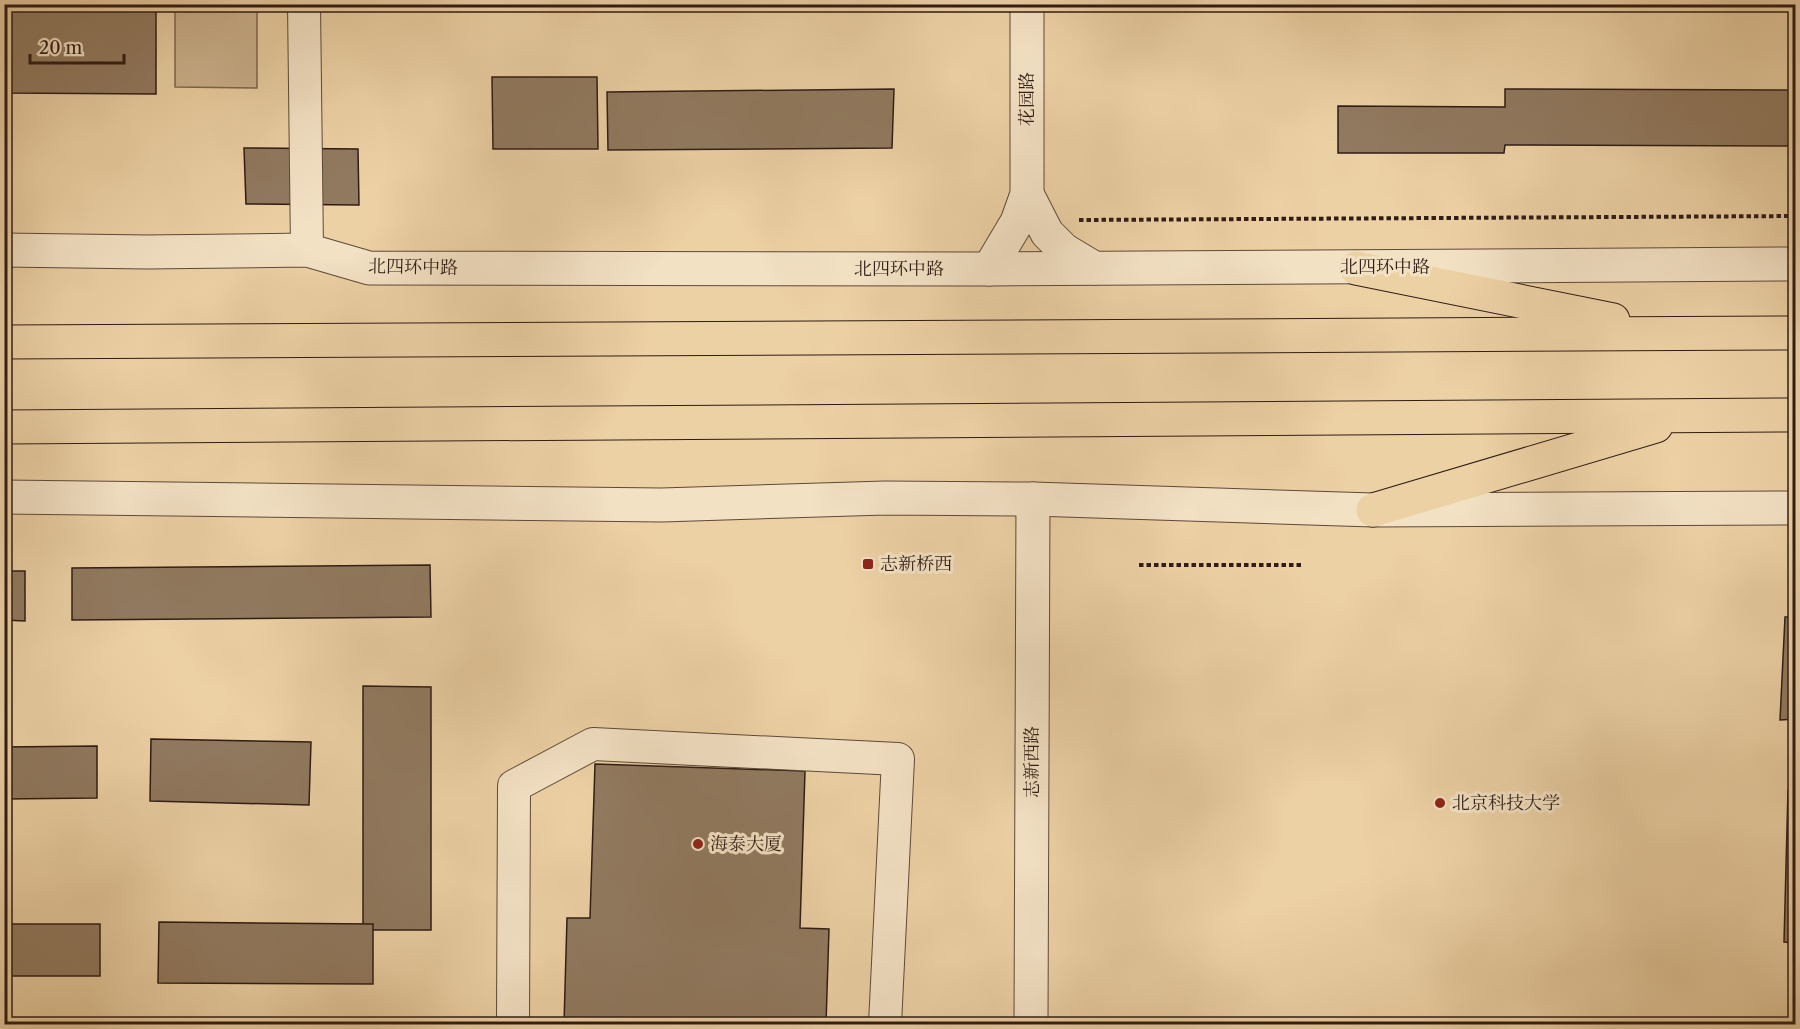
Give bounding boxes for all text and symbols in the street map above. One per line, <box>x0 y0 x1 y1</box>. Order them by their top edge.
scale bar <box>30 27 124 65</box>
text: 20 m <box>39 37 83 59</box>
street label: 花园路 <box>1016 72 1038 126</box>
street label: 北四环中路 <box>368 255 458 279</box>
street label: 北四环中路 <box>1340 256 1430 278</box>
street label: 北四环中路 <box>854 258 944 280</box>
place label: 志新桥西 <box>880 553 952 575</box>
marker: 志新桥西 <box>861 557 875 571</box>
street label: 志新西路 <box>1021 726 1043 798</box>
place label: 北京科技大学 <box>1452 792 1560 814</box>
marker: 北京科技大学 <box>1433 796 1447 810</box>
place label: 海泰大厦 <box>710 833 782 855</box>
marker: 海泰大厦 <box>691 837 705 851</box>

